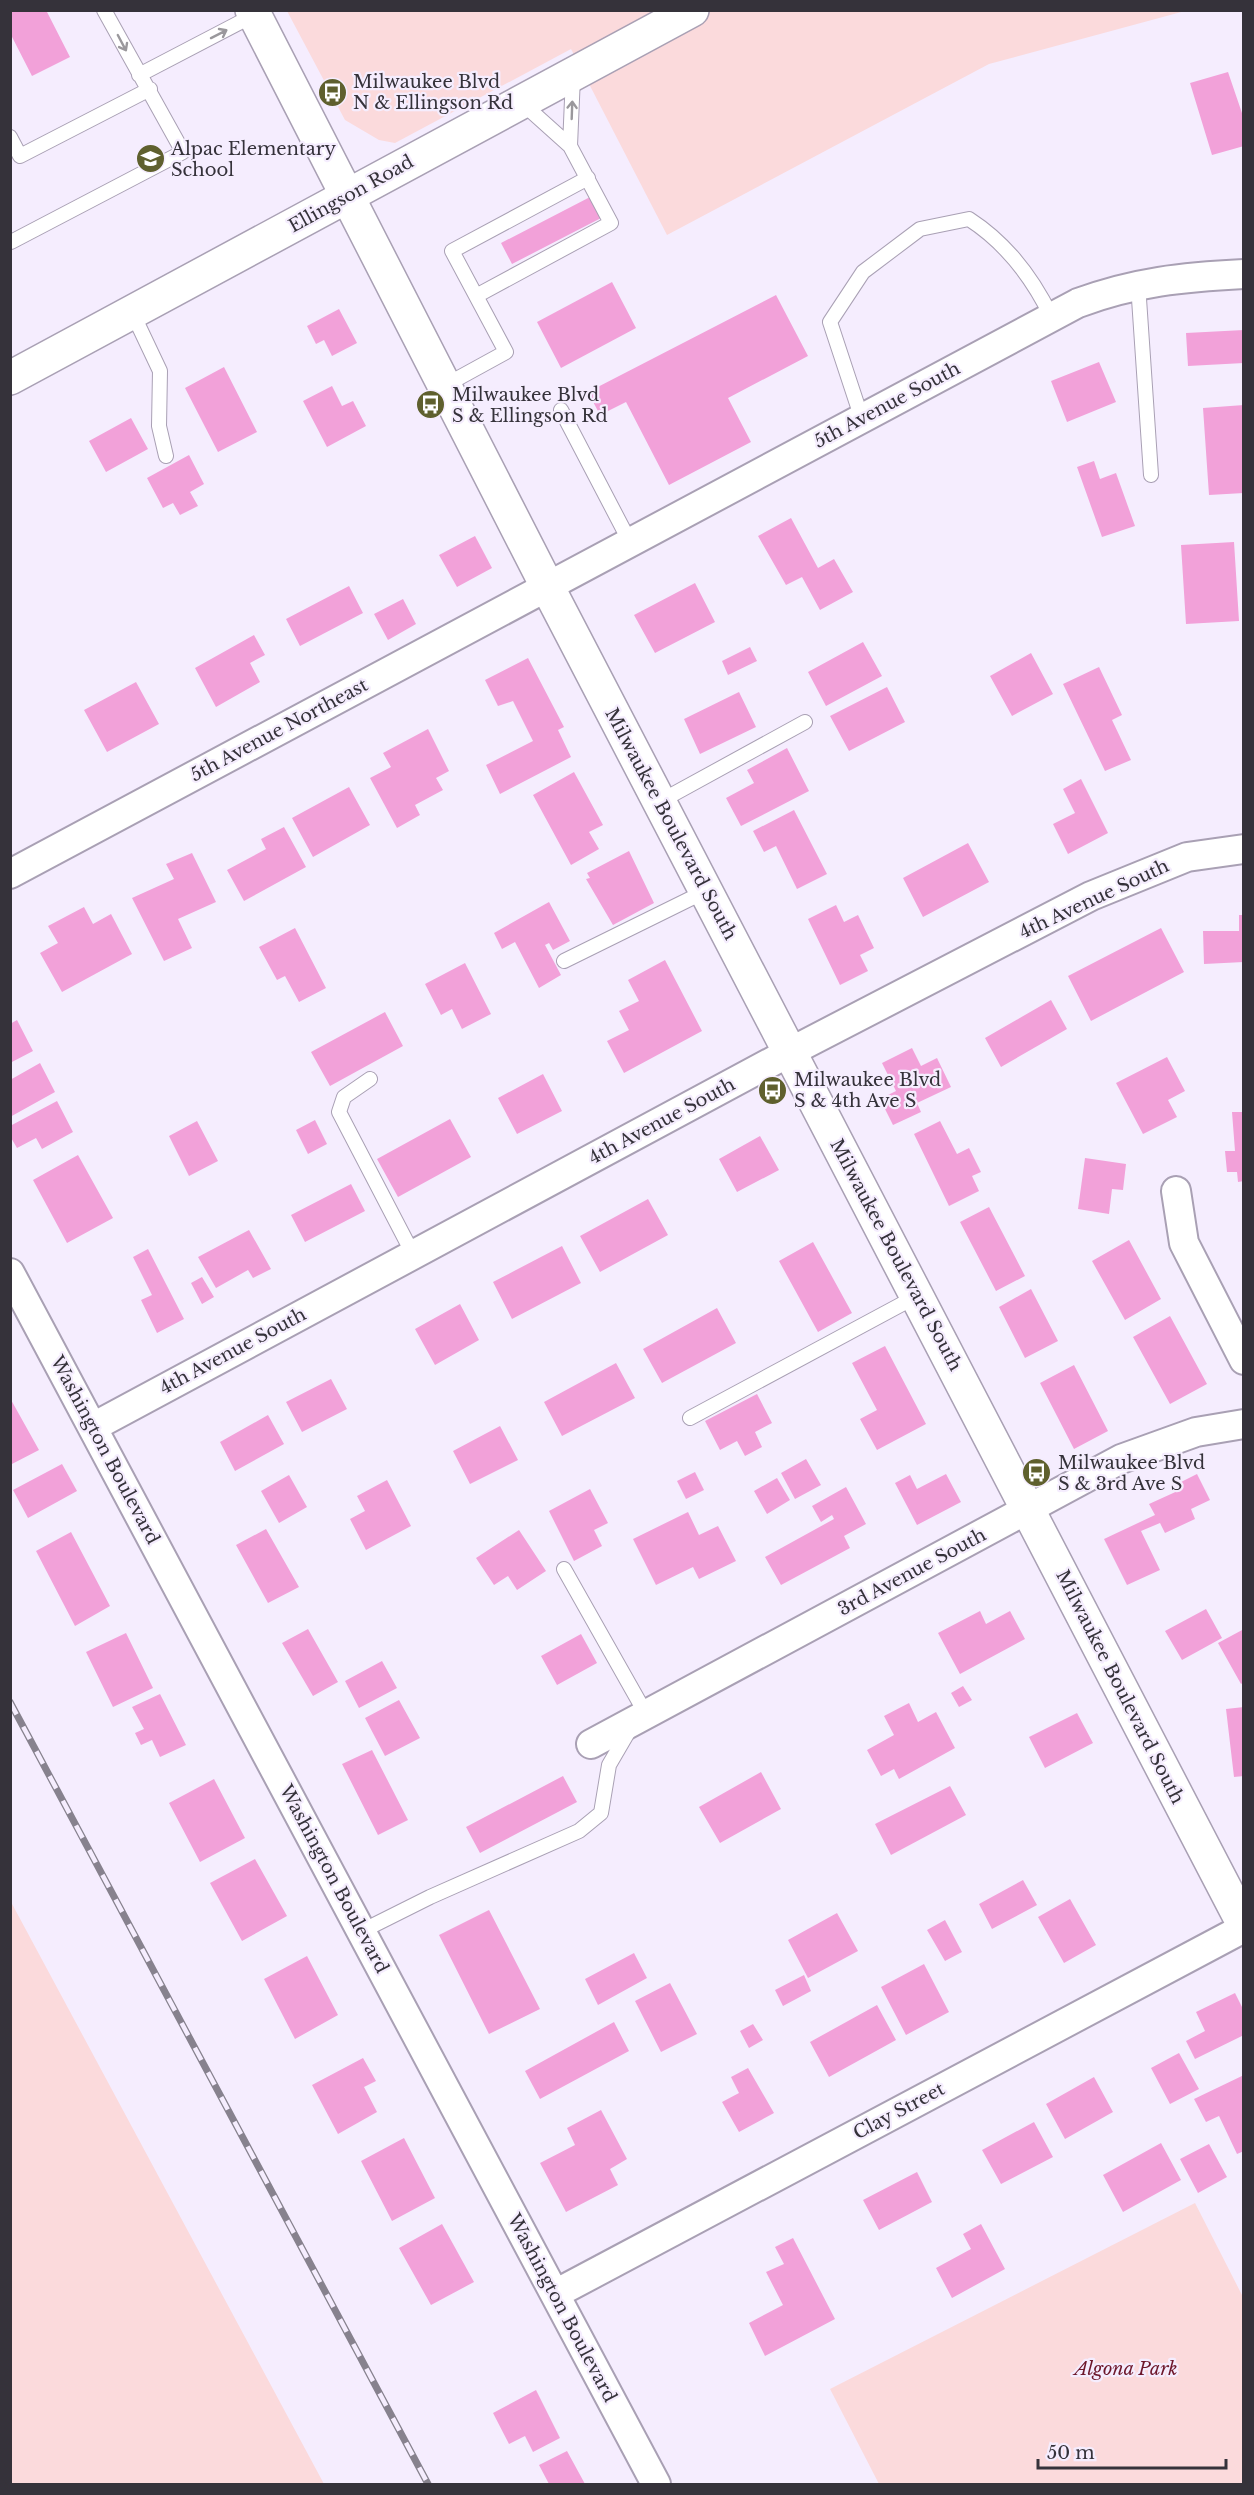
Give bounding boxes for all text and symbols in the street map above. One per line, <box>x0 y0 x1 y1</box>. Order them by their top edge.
one-way arrow <box>209 28 227 39</box>
one-way arrow <box>116 34 128 52</box>
place label: Milwaukee Blvd N & Ellingson Rd <box>353 71 513 114</box>
bus stop icon: Milwaukee Blvd N & Ellingson Rd <box>316 76 348 108</box>
one-way arrow <box>566 101 577 121</box>
place label: Alpac Elementary School <box>170 138 336 181</box>
school or university icon: Alpac Elementary School <box>134 143 166 175</box>
street label: Ellingson Road <box>285 151 417 237</box>
street label: 5th Avenue South <box>810 357 964 453</box>
place label: Milwaukee Blvd S & Ellingson Rd <box>452 384 608 427</box>
bus stop icon: Milwaukee Blvd S & Ellingson Rd <box>415 389 447 421</box>
street label: 5th Avenue Northeast <box>186 674 372 786</box>
street label: Milwaukee Boulevard South <box>600 704 742 944</box>
street label: 4th Avenue South <box>1016 855 1172 943</box>
place label: Milwaukee Blvd S & 4th Ave S <box>794 1069 941 1112</box>
street label: 4th Avenue South <box>585 1073 739 1169</box>
bus stop icon: Milwaukee Blvd S & 4th Ave S <box>757 1074 789 1106</box>
street label: Milwaukee Boulevard South <box>825 1135 967 1375</box>
street label: 4th Avenue South <box>156 1303 310 1399</box>
street label: Washington Boulevard <box>45 1351 164 1548</box>
place label: Milwaukee Blvd S & 3rd Ave S <box>1058 1452 1205 1495</box>
bus stop icon: Milwaukee Blvd S & 3rd Ave S <box>1021 1457 1053 1489</box>
street label: 3rd Avenue South <box>834 1524 990 1620</box>
street label: Milwaukee Boulevard South <box>1051 1566 1189 1808</box>
street label: Washington Boulevard <box>274 1780 393 1977</box>
street label: Clay Street <box>850 2078 949 2144</box>
street label: Washington Boulevard <box>502 2209 621 2406</box>
park label: Algona Park <box>1072 2358 1178 2380</box>
scale bar <box>1038 2432 1226 2470</box>
text: 50 m <box>1047 2442 1095 2464</box>

